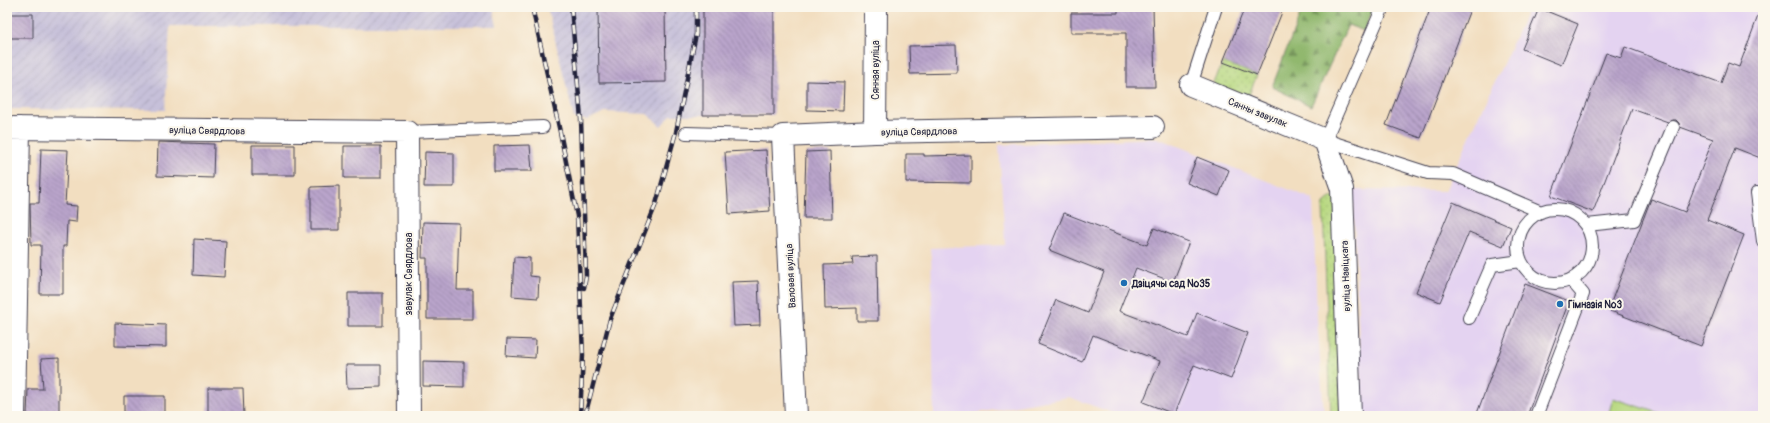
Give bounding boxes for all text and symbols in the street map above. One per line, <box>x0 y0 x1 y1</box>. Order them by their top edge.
street label: Сянная вуліца <box>870 40 882 100</box>
street label: Сянны завулак <box>1226 96 1289 130</box>
street label: вуліца Свярдлова <box>169 124 245 138</box>
street label: вуліца Свярдлова <box>881 125 957 139</box>
street label: завулак Свярдлова <box>403 232 415 315</box>
street label: вуліца Навіцкага <box>1339 240 1353 312</box>
street label: Валовая вуліца <box>783 243 799 308</box>
marker: Дзіцячы сад №35 <box>1119 278 1129 288</box>
place label: Дзіцячы сад №35 <box>1131 278 1211 290</box>
marker: Гімназія №3 <box>1555 299 1565 309</box>
place label: Гімназія №3 <box>1568 299 1622 311</box>

